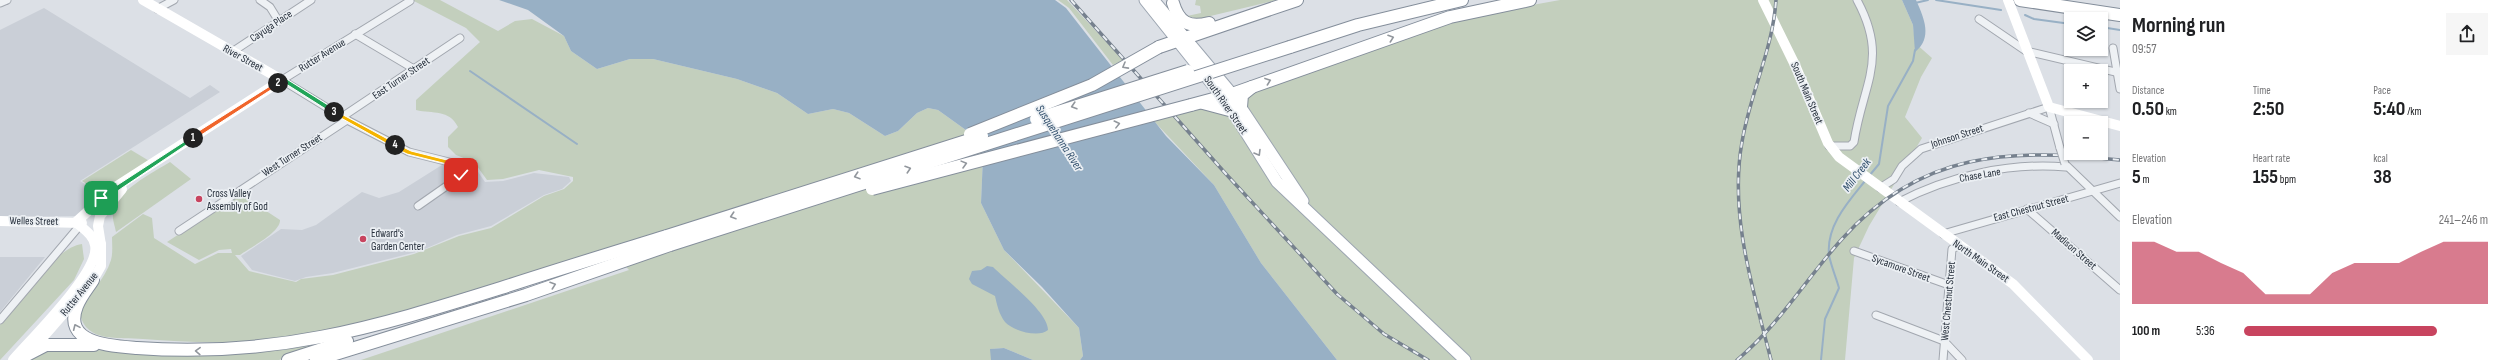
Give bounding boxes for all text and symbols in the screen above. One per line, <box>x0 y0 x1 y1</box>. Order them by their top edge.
street label: Cayuga Place <box>247 7 295 45</box>
map controls <box>2064 12 2108 160</box>
button: layers <box>2064 12 2108 56</box>
text: Morning run <box>2132 12 2225 39</box>
button: share <box>2446 13 2488 55</box>
one-way arrow <box>1387 34 1394 43</box>
street label: Rutter Avenue <box>296 36 348 74</box>
text: 09:57 <box>2132 41 2156 57</box>
street label: River Street <box>221 42 266 75</box>
street label: East Turner Street <box>370 54 433 102</box>
street label: South Main Street <box>1788 60 1826 127</box>
one-way arrow <box>1122 62 1129 69</box>
button: + <box>2064 64 2108 108</box>
pin: 2 <box>268 73 288 93</box>
street label: South River Street <box>1201 74 1251 137</box>
text: 2 <box>276 76 280 89</box>
one-way arrow <box>1265 77 1272 85</box>
text: Distance <box>2132 84 2164 97</box>
text: Time <box>2253 84 2271 97</box>
text: Pace <box>2373 84 2391 97</box>
text: 0.50 <box>2132 97 2164 121</box>
text: 2:50 <box>2253 97 2284 121</box>
text: 5:40 <box>2373 97 2405 121</box>
one-way arrow <box>1070 101 1077 110</box>
pin: 3 <box>324 102 344 122</box>
water label: Susquehanna River <box>1032 102 1086 174</box>
text: 3 <box>332 105 336 118</box>
text: km <box>2164 105 2177 118</box>
text: /km <box>2405 105 2421 118</box>
button: − <box>2064 116 2108 160</box>
one-way arrow <box>1113 120 1120 129</box>
street label: Johnson Street <box>1928 121 1985 151</box>
pin: 1 <box>183 128 203 148</box>
street label: West Turner Street <box>259 130 325 179</box>
text: 1 <box>191 131 195 144</box>
pin: 4 <box>385 135 405 155</box>
text: 4 <box>392 138 398 151</box>
one-way arrow <box>1253 149 1260 156</box>
text: Elevation <box>2132 152 2166 165</box>
text: Heart rate <box>2253 152 2290 165</box>
text: kcal <box>2373 152 2388 165</box>
water label: Mill Creek <box>1840 155 1875 195</box>
pin <box>444 158 478 192</box>
one-way arrow <box>961 160 968 169</box>
icon: check <box>450 164 472 186</box>
street label: Chase Lane <box>1958 165 2002 185</box>
text: 5 <box>2132 165 2141 189</box>
text: 155 <box>2253 165 2278 189</box>
text: 38 <box>2373 165 2392 189</box>
one-way arrow <box>904 166 911 174</box>
one-way arrow <box>853 171 860 180</box>
text: m <box>2141 173 2150 186</box>
text: bpm <box>2278 173 2296 186</box>
pin <box>84 181 118 215</box>
icon: arrive <box>90 187 112 209</box>
place label: Cross Valley Assembly of God <box>206 187 268 213</box>
street label: East Chestnut Street <box>1992 192 2071 224</box>
marker: Cross Valley Assembly of God <box>194 194 204 204</box>
one-way arrow <box>730 211 737 220</box>
text: Elevation <box>2132 212 2172 228</box>
text: 241–246 m <box>2439 212 2488 228</box>
street label: Welles Street <box>9 214 59 228</box>
street label: Madison Street <box>2049 226 2100 273</box>
place label: Edward's Garden Center <box>371 227 424 253</box>
marker: Edward's Garden Center <box>358 234 368 244</box>
street label: North Main Street <box>1950 237 2012 286</box>
street label: Sycamore Street <box>1870 251 1933 285</box>
street label: West Chestnut Street <box>1938 260 1958 341</box>
street label: Rutter Avenue <box>57 270 101 318</box>
one-way arrow <box>550 281 557 290</box>
text: 100 m <box>2132 323 2160 339</box>
text: 5:36 <box>2196 323 2215 339</box>
one-way arrow <box>73 324 81 332</box>
one-way arrow <box>195 347 201 356</box>

